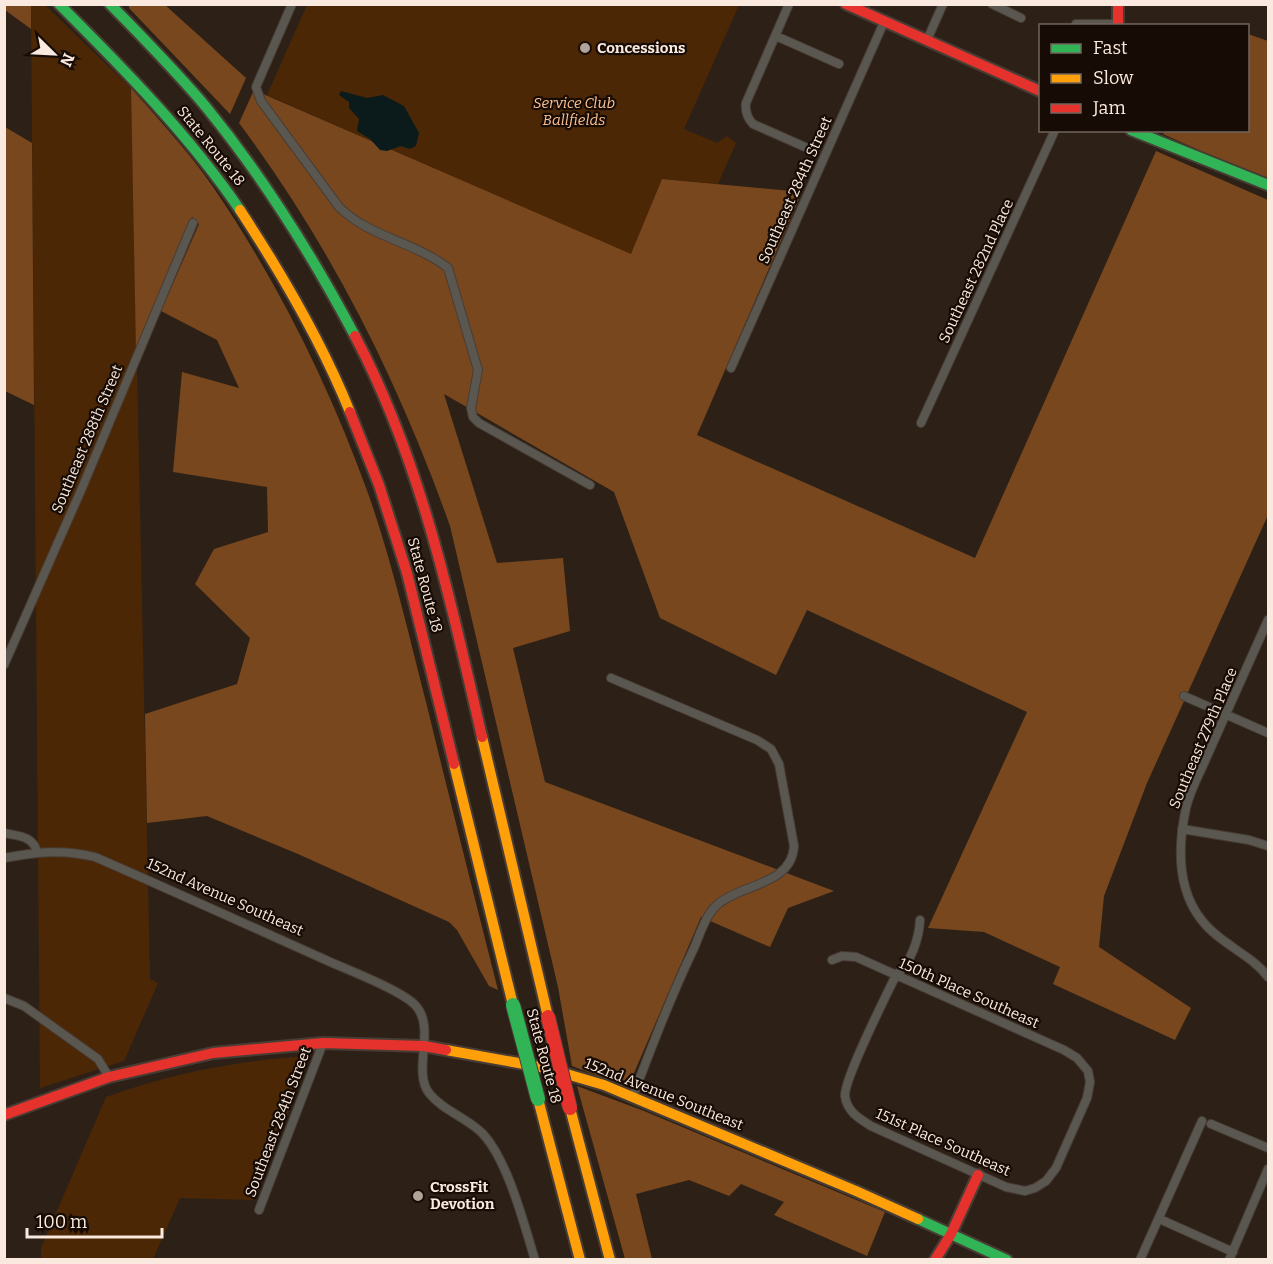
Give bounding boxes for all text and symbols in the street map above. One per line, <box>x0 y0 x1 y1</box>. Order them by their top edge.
north arrow <box>24 24 84 84</box>
legend <box>1039 24 1249 132</box>
text: Fast <box>1093 37 1128 59</box>
place label: Concessions <box>597 39 685 57</box>
marker: Concessions <box>578 41 592 55</box>
text: N <box>56 50 78 69</box>
text: Slow <box>1093 67 1134 89</box>
park label: Service Club Ballfields <box>533 94 615 129</box>
text: Jam <box>1092 97 1126 119</box>
street label: State Route 18 <box>173 102 249 190</box>
street label: Southeast 284th Street <box>754 113 836 266</box>
street label: Southeast 282nd Place <box>935 196 1017 346</box>
street label: Southeast 288th Street <box>48 362 127 516</box>
street label: State Route 18 <box>404 535 446 635</box>
street label: Southeast 279th Place <box>1165 665 1241 811</box>
street label: 152nd Avenue Southeast <box>144 854 307 940</box>
street label: 150th Place Southeast <box>896 954 1042 1032</box>
street label: State Route 18 <box>523 1006 565 1106</box>
street label: Southeast 284th Street <box>241 1044 315 1200</box>
street label: 152nd Avenue Southeast <box>582 1054 746 1134</box>
street label: 151st Place Southeast <box>873 1104 1014 1180</box>
place label: CrossFit Devotion <box>430 1178 495 1213</box>
marker: CrossFit Devotion <box>411 1189 425 1203</box>
scale bar <box>27 1201 162 1239</box>
text: 100 m <box>36 1211 87 1233</box>

